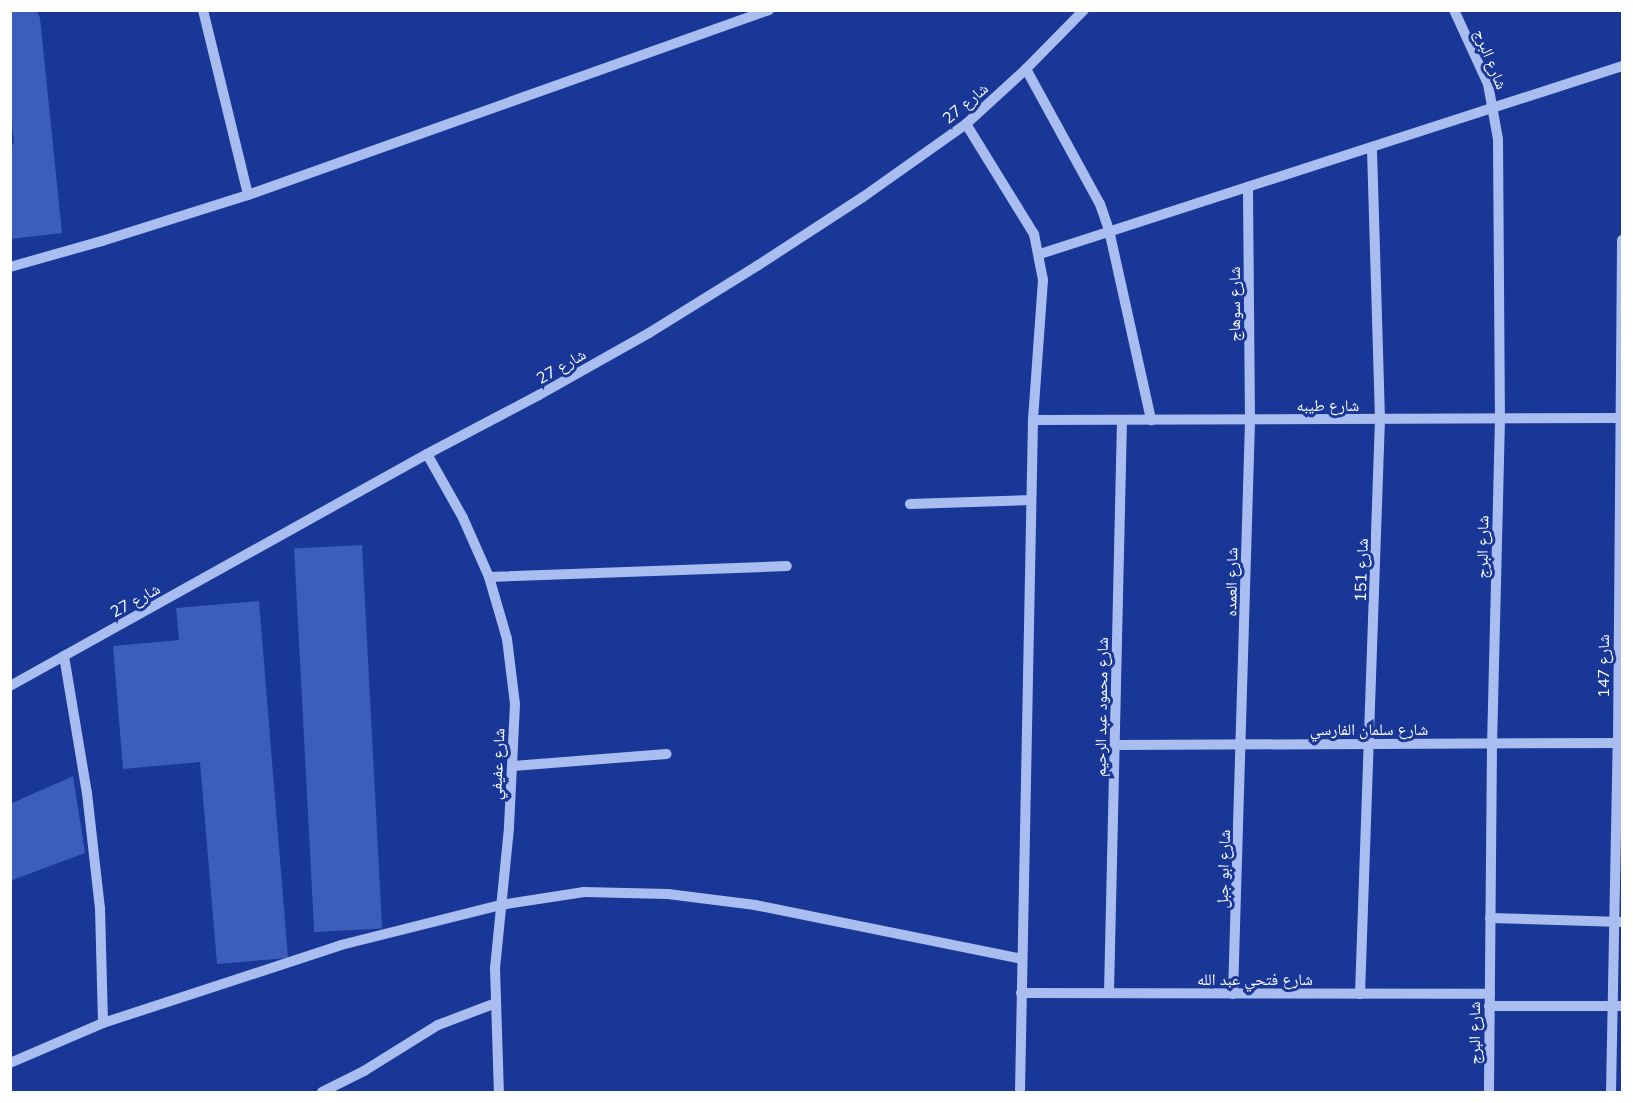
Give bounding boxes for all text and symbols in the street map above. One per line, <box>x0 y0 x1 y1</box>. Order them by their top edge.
street label: شارع البرج <box>1470 26 1512 92</box>
street label: شارع 27 <box>938 78 992 128</box>
street label: شارع سوهاج <box>1224 267 1244 341</box>
street label: شارع 27 <box>533 344 589 388</box>
street label: شارع طيبه <box>1297 395 1359 415</box>
street label: شارع البرج <box>1472 515 1492 579</box>
street label: شارع 151 <box>1350 538 1372 602</box>
street label: شارع العمده <box>1221 547 1241 617</box>
street label: شارع 27 <box>107 579 163 621</box>
street label: شارع 147 <box>1593 634 1613 698</box>
street label: شارع محمود عبد الرحيم <box>1090 637 1112 777</box>
street label: شارع سلمان الفارسي <box>1310 719 1428 739</box>
street label: شارع عفيفي <box>486 728 508 800</box>
street label: شارع ابو جبل <box>1212 829 1234 909</box>
street label: شارع فتحي عبد الله <box>1197 969 1313 989</box>
street label: شارع البرج <box>1464 1001 1484 1065</box>

